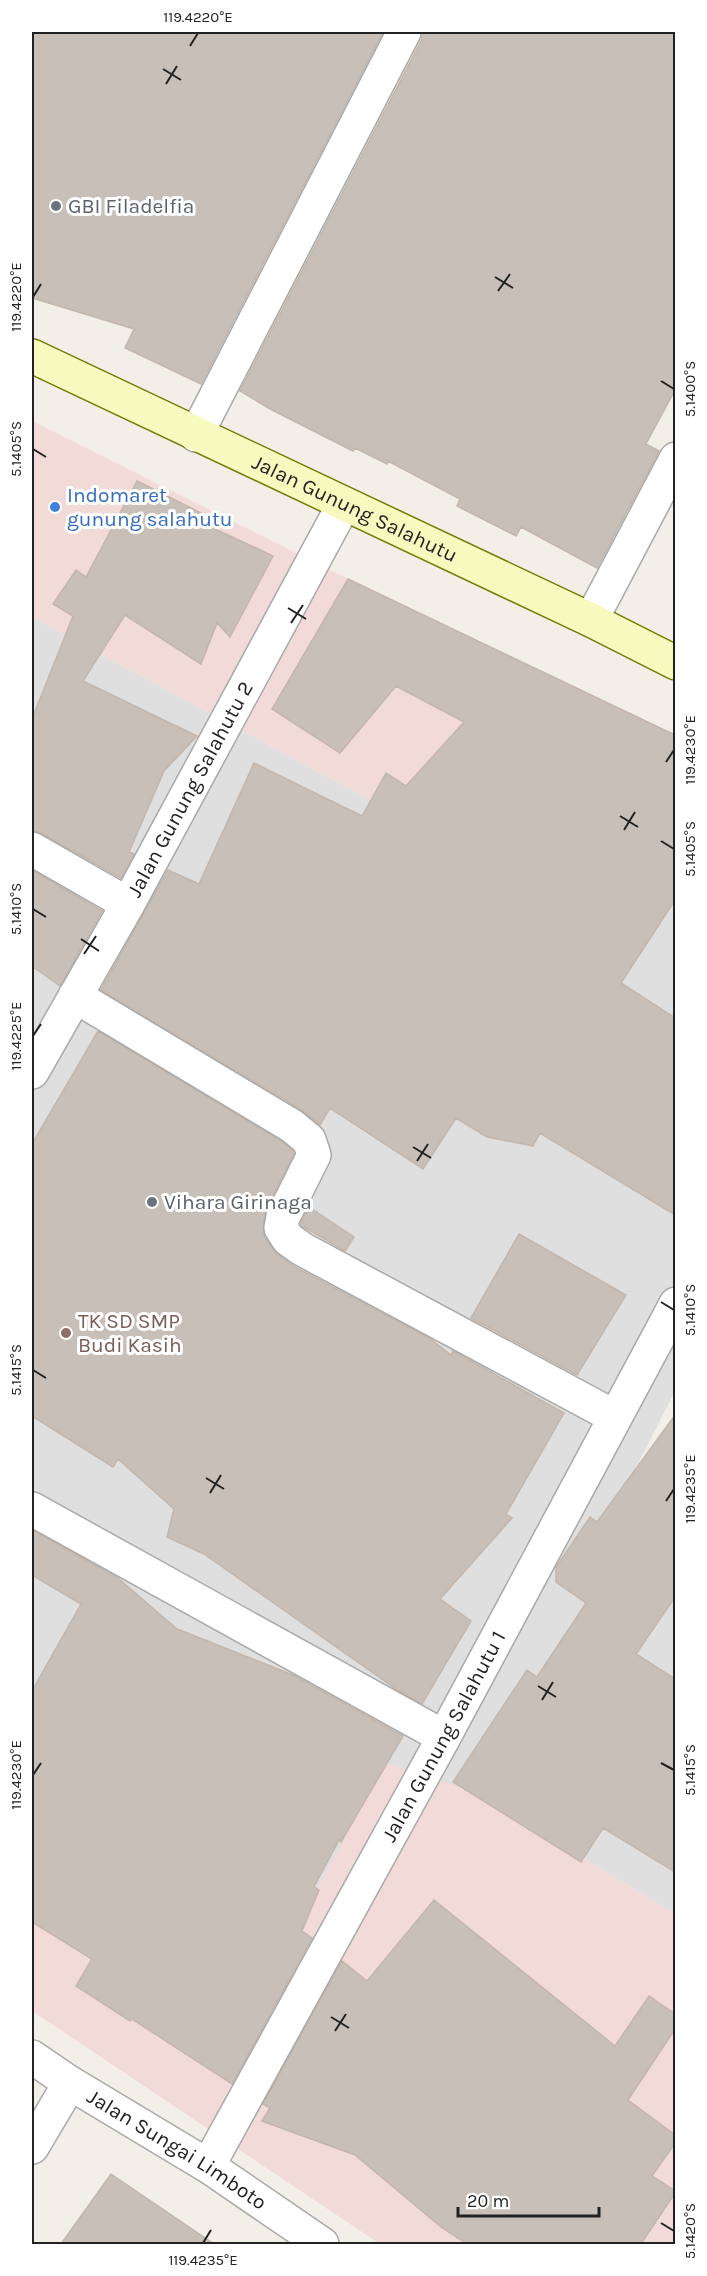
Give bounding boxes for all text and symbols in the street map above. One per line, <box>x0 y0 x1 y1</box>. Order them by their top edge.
text: 119.4220°E <box>163 8 233 26</box>
place label: GBI Filadelfia <box>68 194 194 218</box>
marker: GBI Filadelfia <box>49 199 63 213</box>
text: 119.4220°E <box>7 262 25 332</box>
text: 5.1400°S <box>681 361 699 417</box>
text: 5.1405°S <box>7 421 25 477</box>
street label: Jalan Gunung Salahutu <box>248 450 461 567</box>
place label: Indomaret gunung salahutu <box>67 483 233 531</box>
marker: Indomaret gunung salahutu <box>48 500 62 514</box>
street label: Jalan Gunung Salahutu 2 <box>122 677 258 901</box>
text: 119.4230°E <box>681 715 699 785</box>
text: 5.1405°S <box>681 821 699 877</box>
text: 5.1410°S <box>7 883 25 935</box>
text: 119.4225°E <box>7 1001 25 1071</box>
place label: Vihara Girinaga <box>164 1190 312 1214</box>
marker: Vihara Girinaga <box>145 1195 159 1209</box>
text: 5.1410°S <box>681 1284 699 1336</box>
place label: TK SD SMP Budi Kasih <box>78 1309 182 1357</box>
marker: TK SD SMP Budi Kasih <box>59 1326 73 1340</box>
text: 5.1415°S <box>7 1344 25 1396</box>
text: 119.4235°E <box>681 1454 699 1524</box>
street label: Jalan Gunung Salahutu 1 <box>377 1627 511 1846</box>
text: 119.4230°E <box>7 1740 25 1810</box>
text: 5.1415°S <box>681 1744 699 1796</box>
street label: Jalan Sungai Limboto <box>83 2084 271 2215</box>
scale bar <box>458 2180 599 2218</box>
text: 20 m <box>467 2190 509 2212</box>
text: 5.1420°S <box>681 2203 699 2259</box>
text: 119.4235°E <box>168 2251 238 2269</box>

